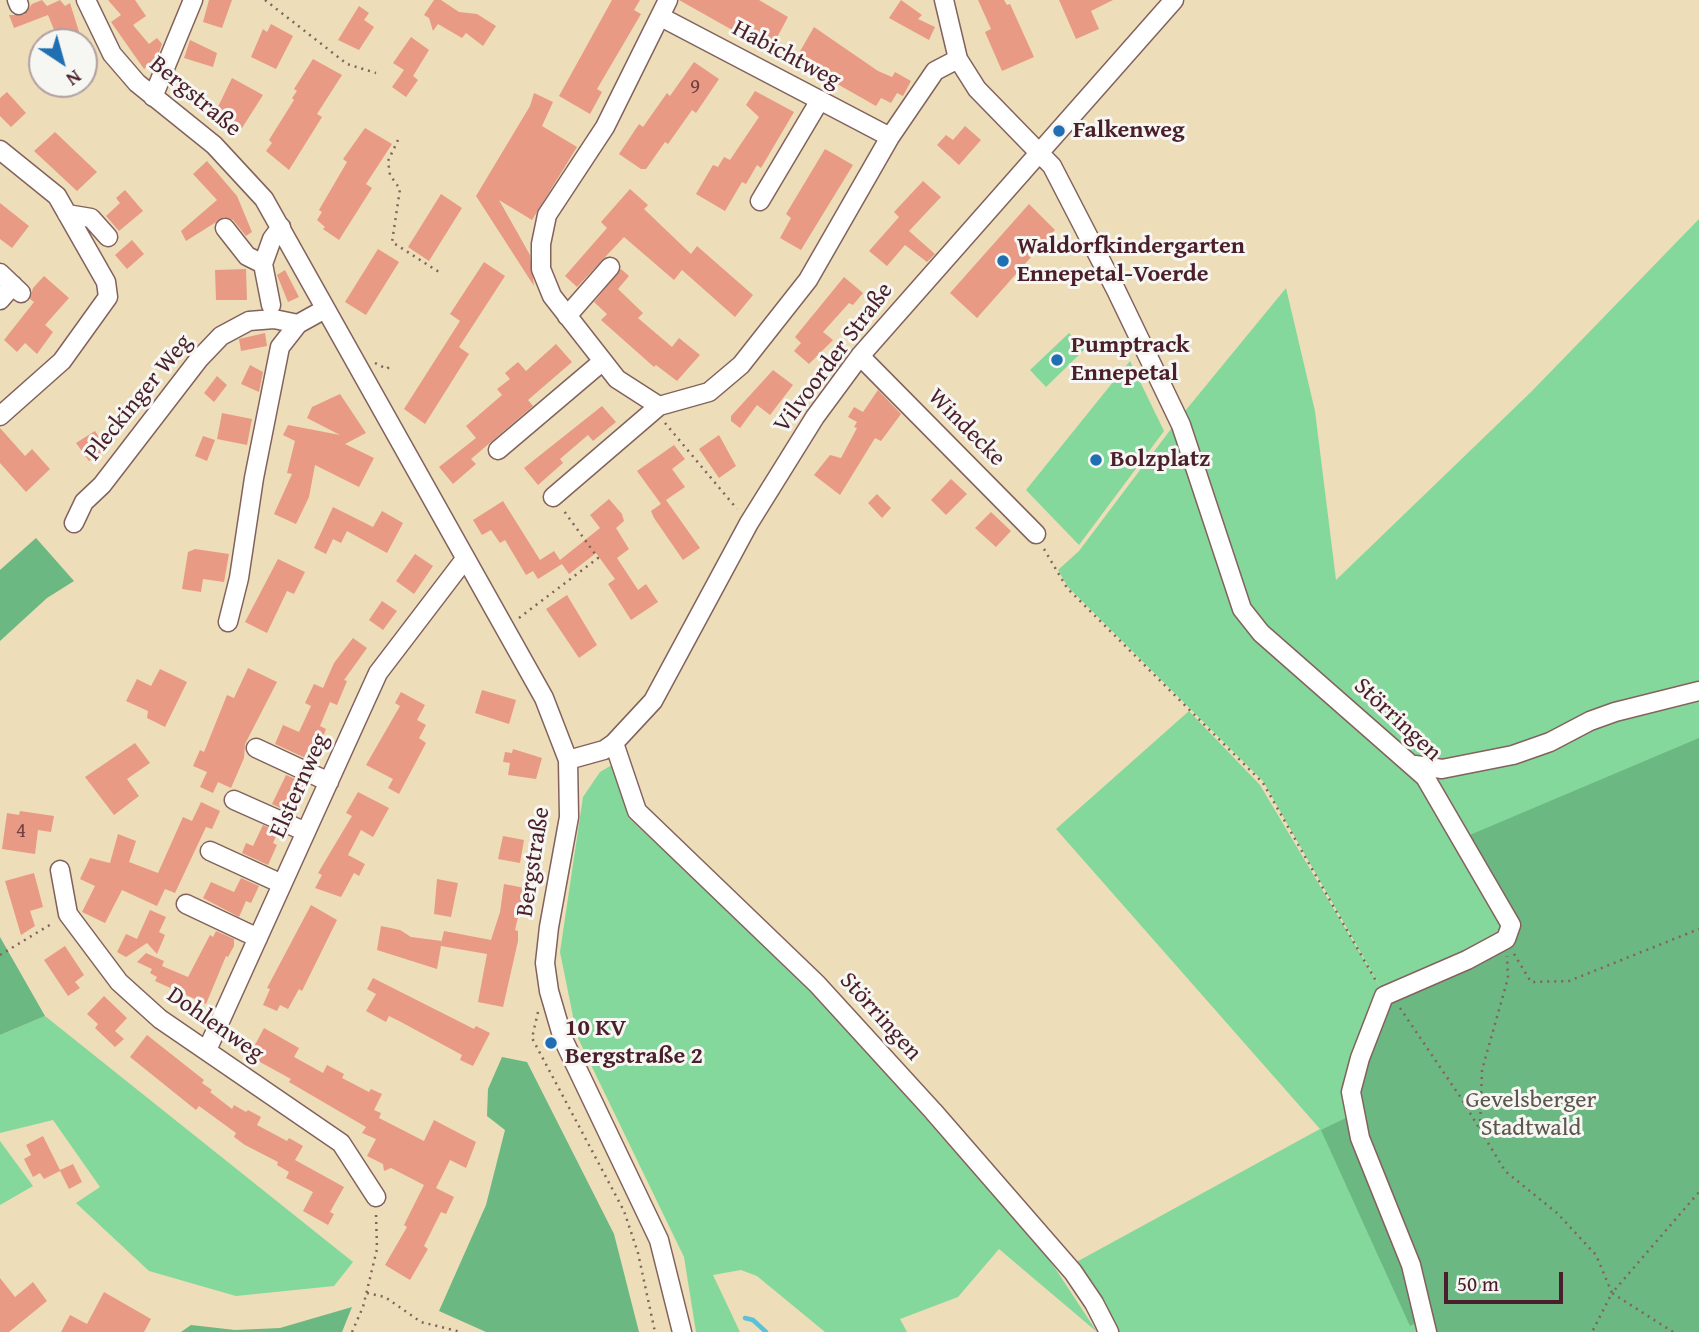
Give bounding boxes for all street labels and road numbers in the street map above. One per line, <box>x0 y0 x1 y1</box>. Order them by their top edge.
street label: Habichtweg <box>727 14 845 96</box>
street label: Bergstraße <box>143 50 247 144</box>
street label: Vilvoorder Straße <box>768 277 900 439</box>
street label: Pleckinger Weg <box>79 329 199 467</box>
street label: Windecke <box>921 383 1011 473</box>
street label: Störringen <box>1347 672 1447 768</box>
street label: Elsternweg <box>264 729 336 843</box>
street label: Bergstraße <box>511 805 557 919</box>
street label: Störringen <box>833 967 927 1067</box>
street label: Dohlenweg <box>161 981 269 1069</box>

